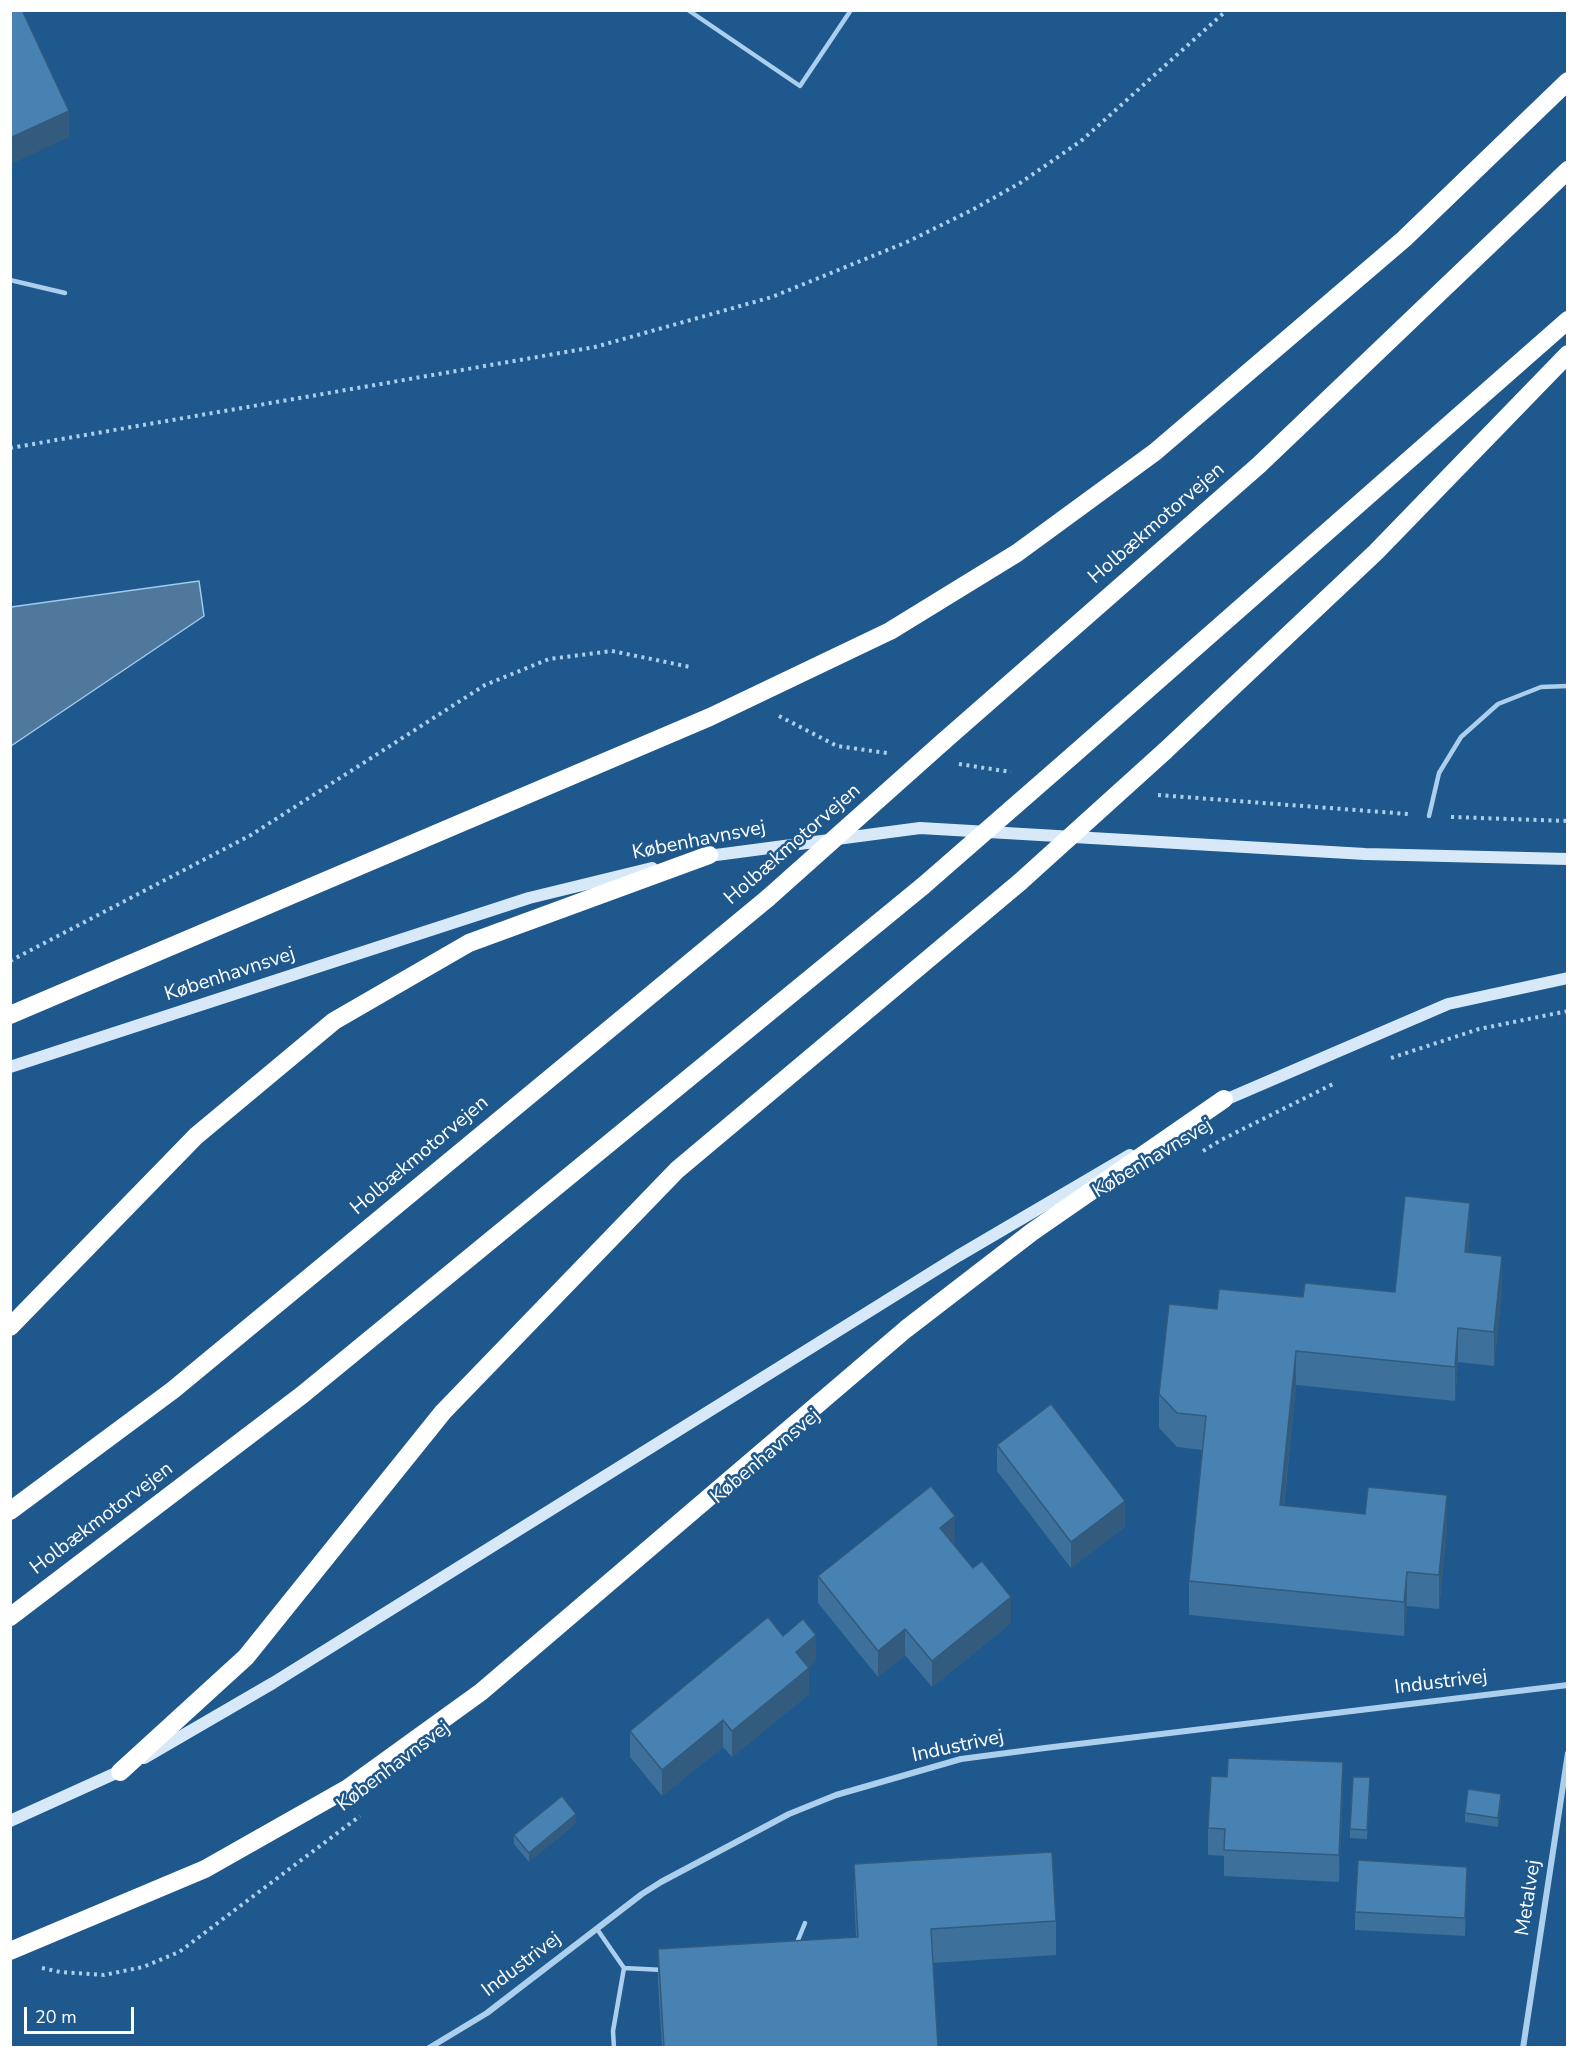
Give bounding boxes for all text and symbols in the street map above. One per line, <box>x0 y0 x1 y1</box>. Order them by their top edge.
street label: Holbækmotorvejen <box>1084 458 1230 590</box>
street label: Holbækmotorvejen <box>720 779 866 911</box>
street label: Københavnsvej <box>630 816 768 866</box>
street label: Københavnsvej <box>162 943 298 1007</box>
street label: Holbækmotorvejen <box>346 1091 494 1221</box>
street label: Københavnsvej <box>1089 1114 1217 1204</box>
street label: Københavnsvej <box>706 1404 826 1510</box>
street label: Holbækmotorvejen <box>26 1457 178 1581</box>
street label: Industrivej <box>1393 1665 1489 1701</box>
street label: Københavnsvej <box>333 1717 455 1817</box>
street label: Industrivej <box>910 1726 1006 1768</box>
street label: Metalvej <box>1511 1858 1547 1938</box>
street label: Industrivej <box>478 1927 566 2003</box>
scale bar <box>27 1995 136 2033</box>
text: 20 m <box>35 2005 77 2029</box>

